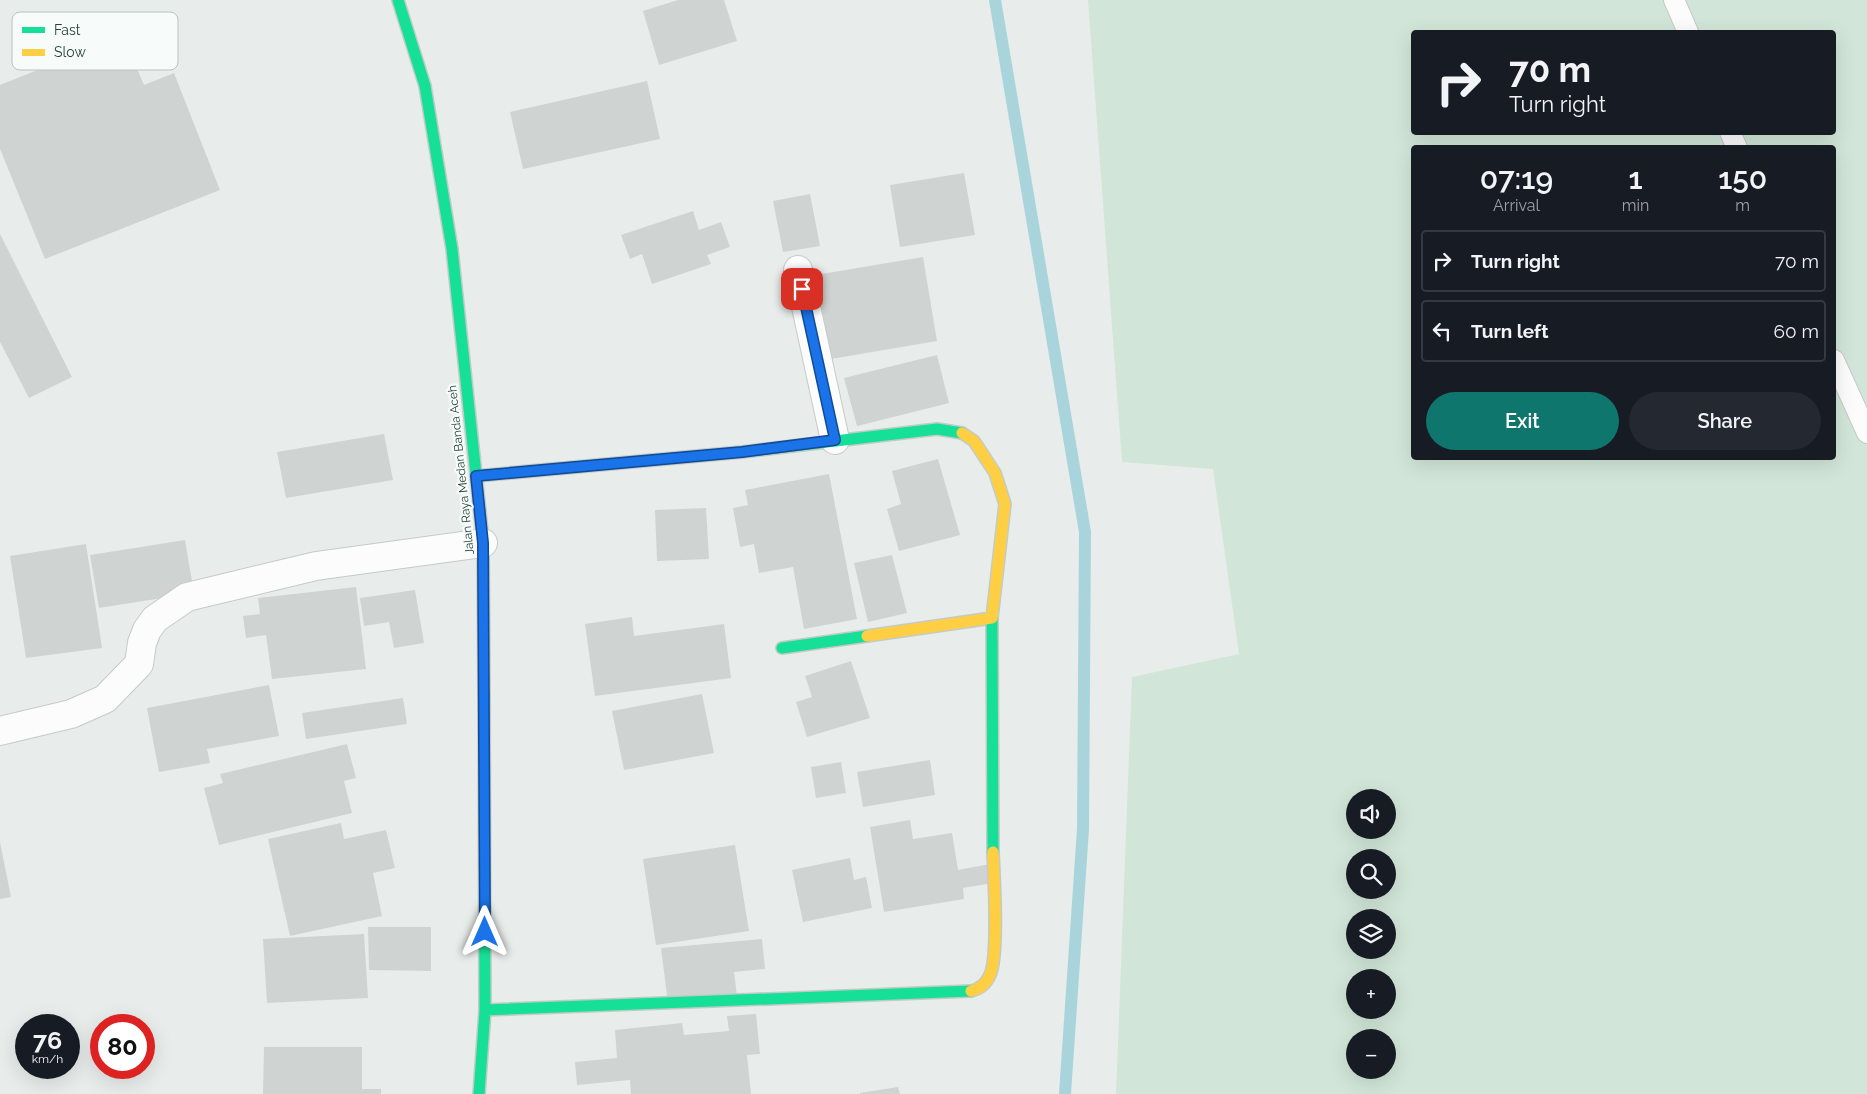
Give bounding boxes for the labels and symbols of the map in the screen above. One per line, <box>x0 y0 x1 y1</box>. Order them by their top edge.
legend <box>12 12 178 70</box>
text: Fast <box>54 22 81 38</box>
text: Slow <box>54 44 86 60</box>
pin <box>781 268 823 310</box>
street label: Jalan Raya Medan Banda Aceh <box>445 385 477 555</box>
position arrow <box>458 905 510 957</box>
speed limit sign: 80 <box>90 1014 155 1079</box>

